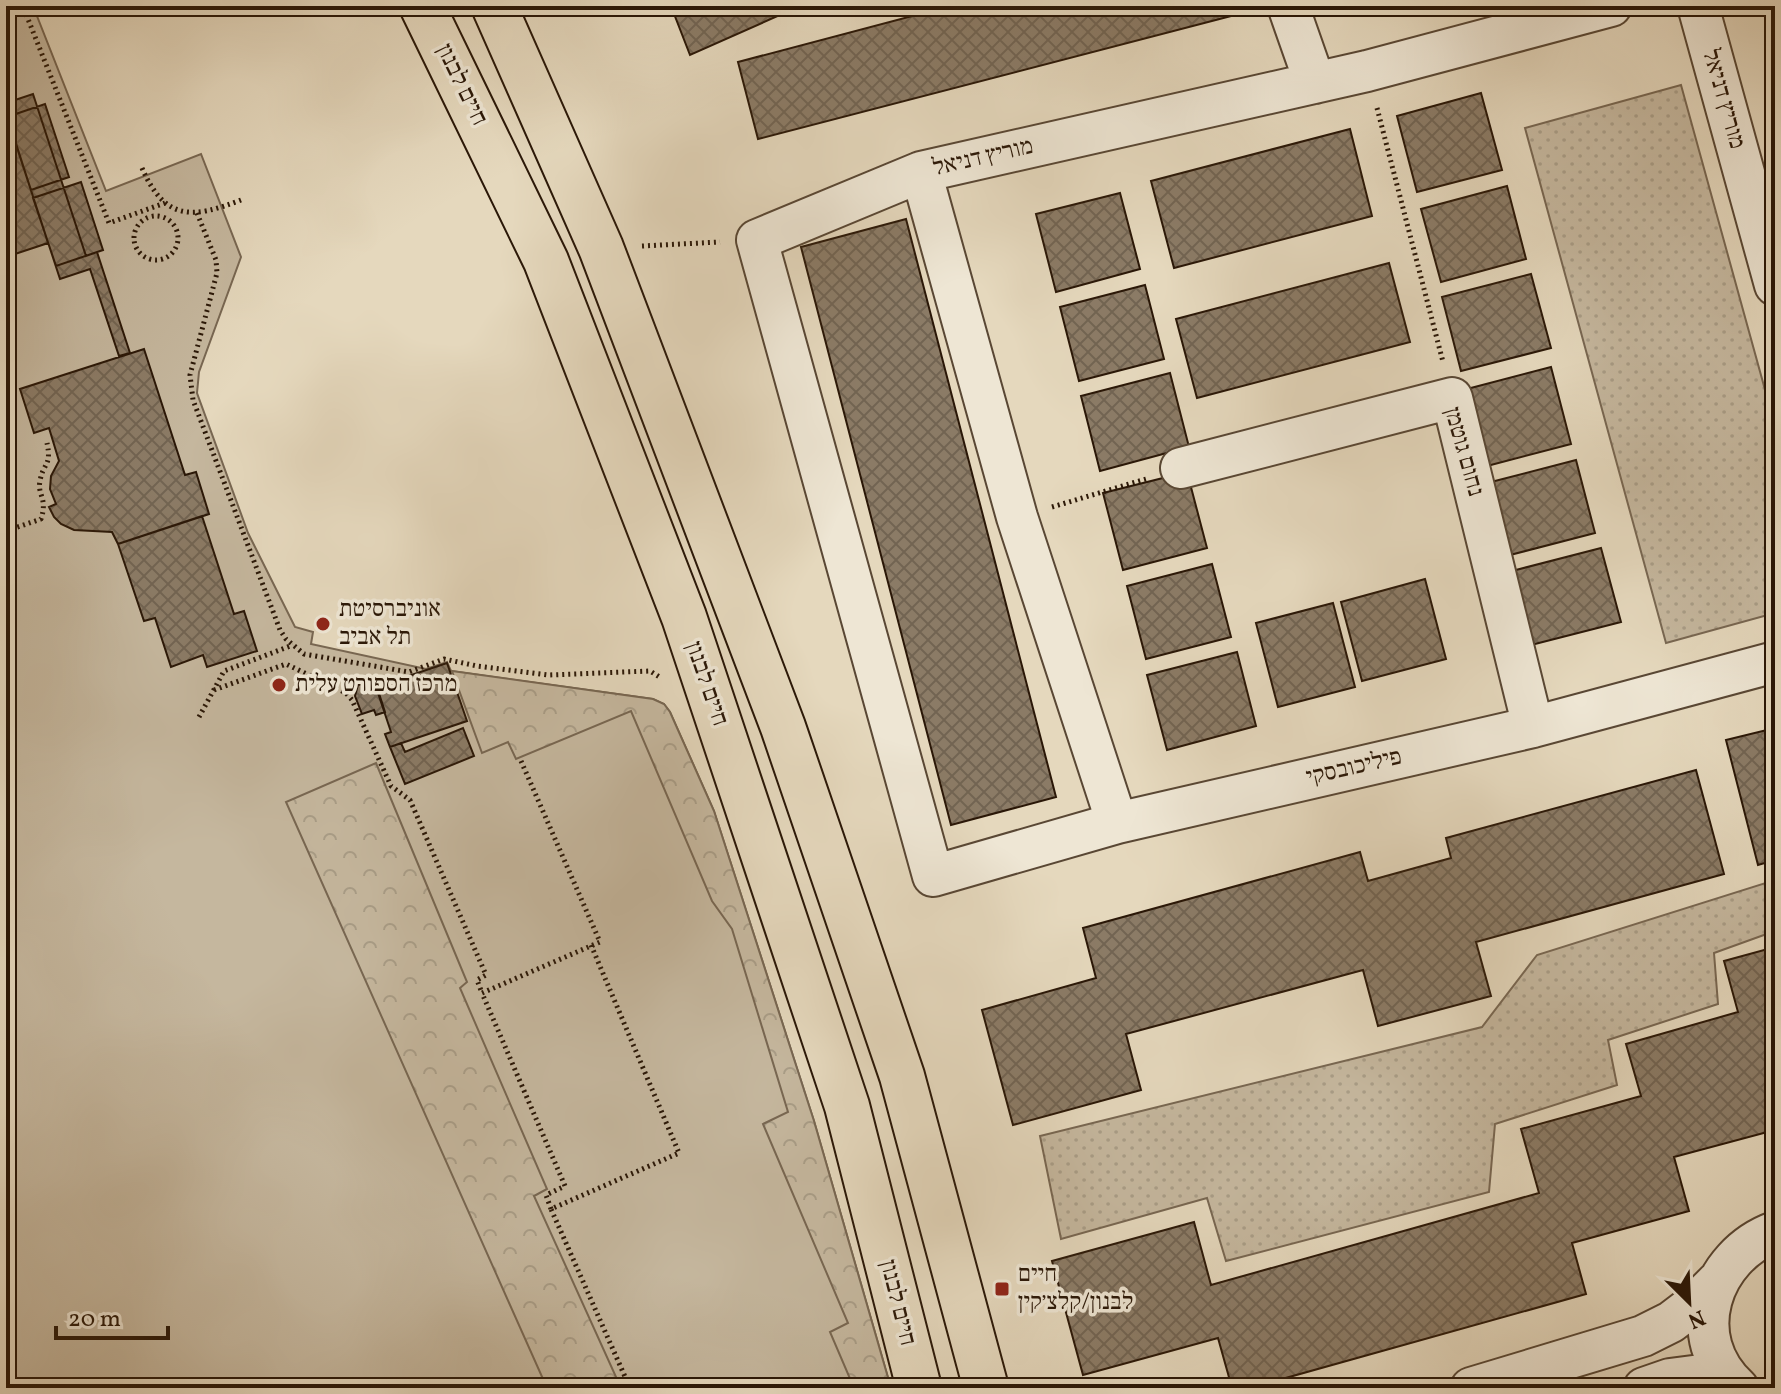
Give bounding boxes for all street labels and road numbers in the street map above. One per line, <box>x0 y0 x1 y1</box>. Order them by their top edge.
street label: חיים לבנון <box>427 38 495 132</box>
street label: מוריץ דניאל <box>1693 45 1753 153</box>
street label: מוריץ דניאל <box>929 130 1037 186</box>
street label: נחום גוטמן <box>1434 403 1492 501</box>
street label: חיים לבנון <box>676 637 736 731</box>
street label: פיליכובסקי <box>1303 741 1405 795</box>
street label: חיים לבנון <box>870 1257 924 1349</box>

